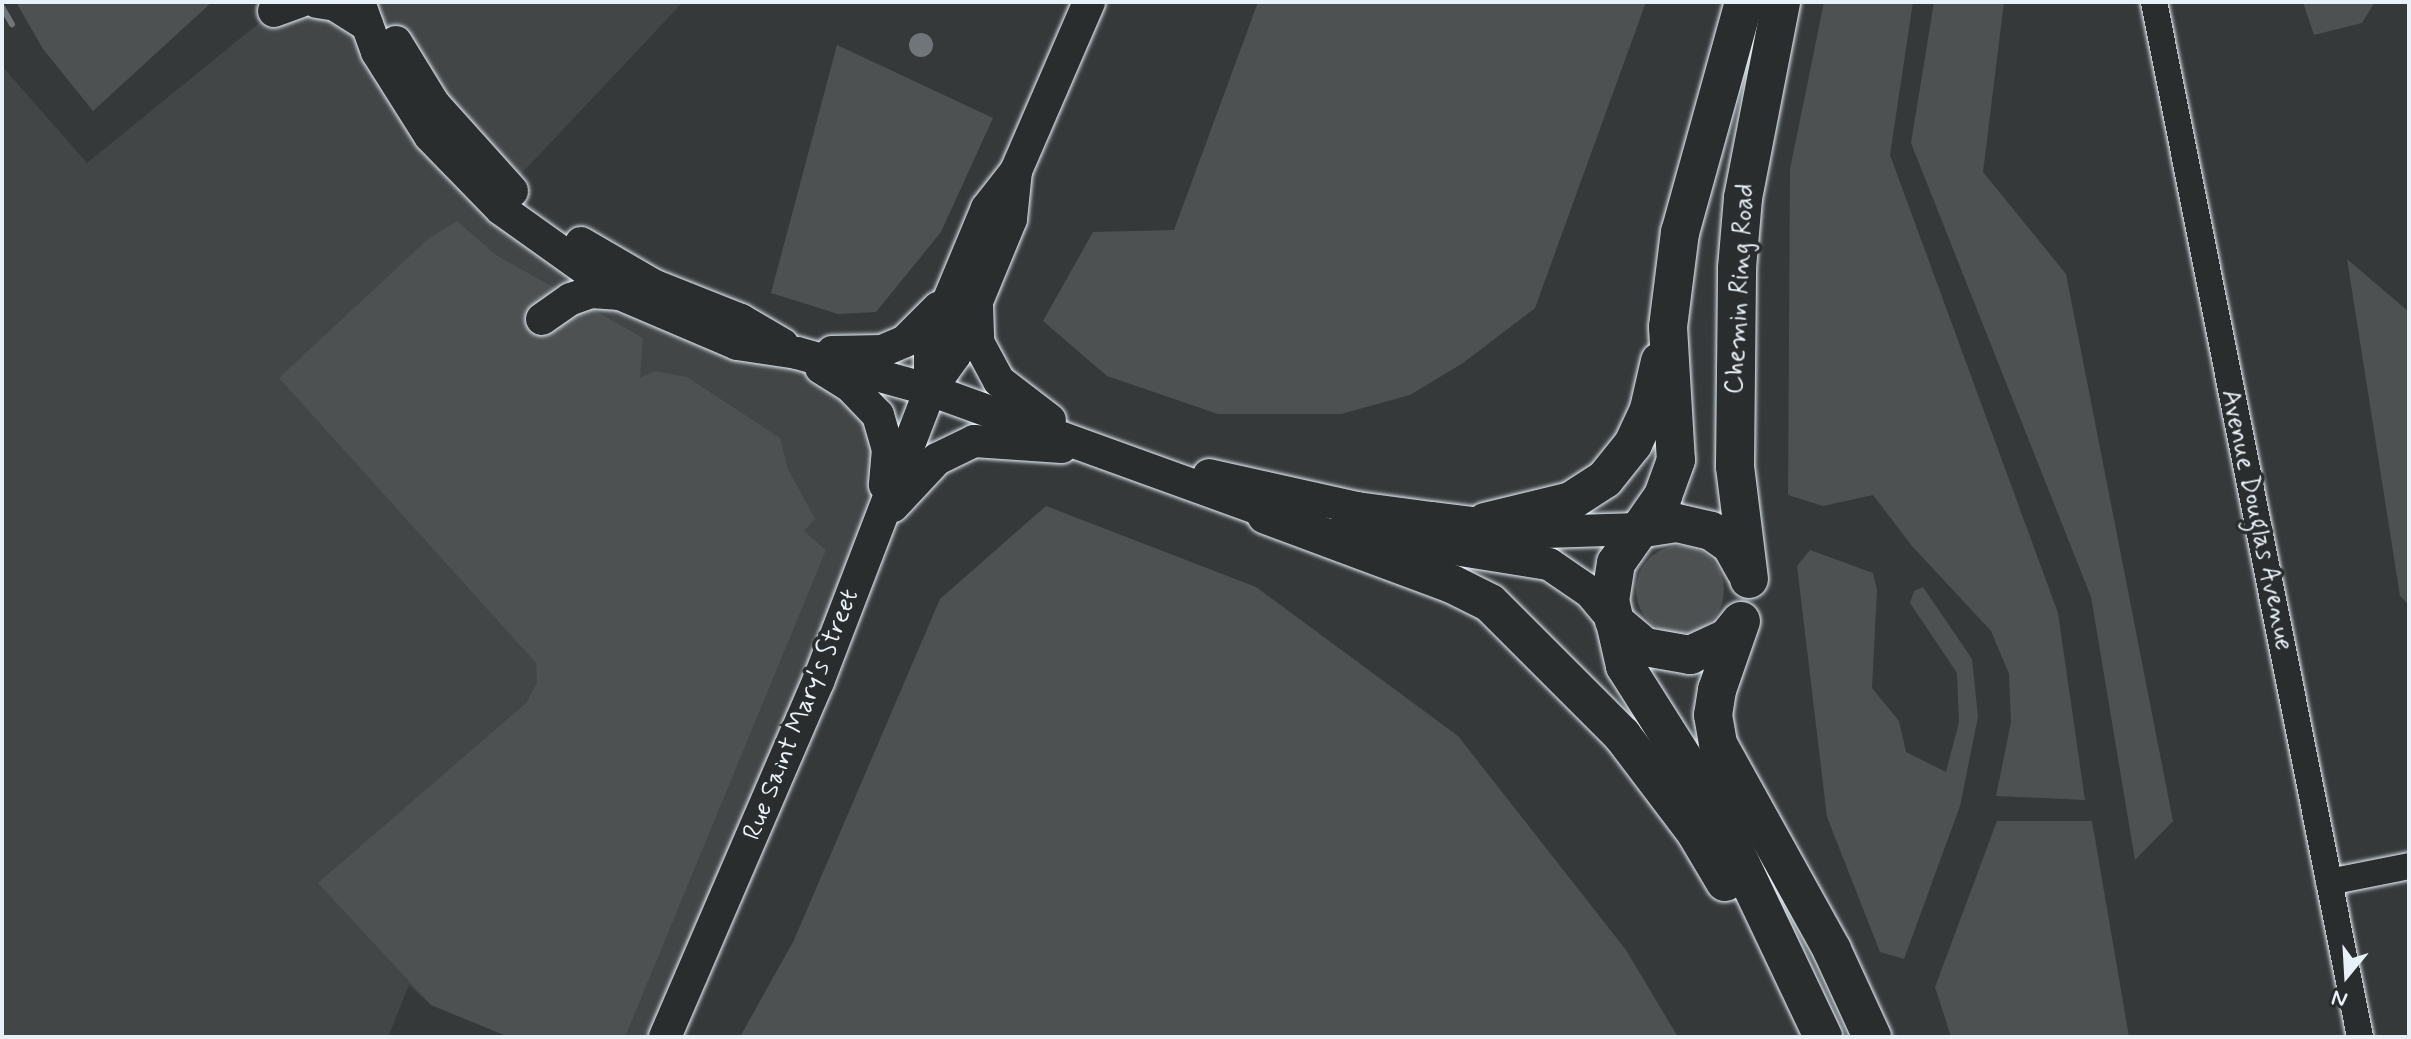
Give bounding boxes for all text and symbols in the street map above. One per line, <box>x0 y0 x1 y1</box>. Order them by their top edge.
street label: Chemin Ring Road <box>1720 185 1762 393</box>
street label: Avenue Douglas Avenue <box>2214 390 2298 650</box>
street label: Rue Saint Mary's Street <box>737 584 867 846</box>
north arrow <box>2307 935 2387 1015</box>
text: N <box>2328 982 2351 1013</box>

